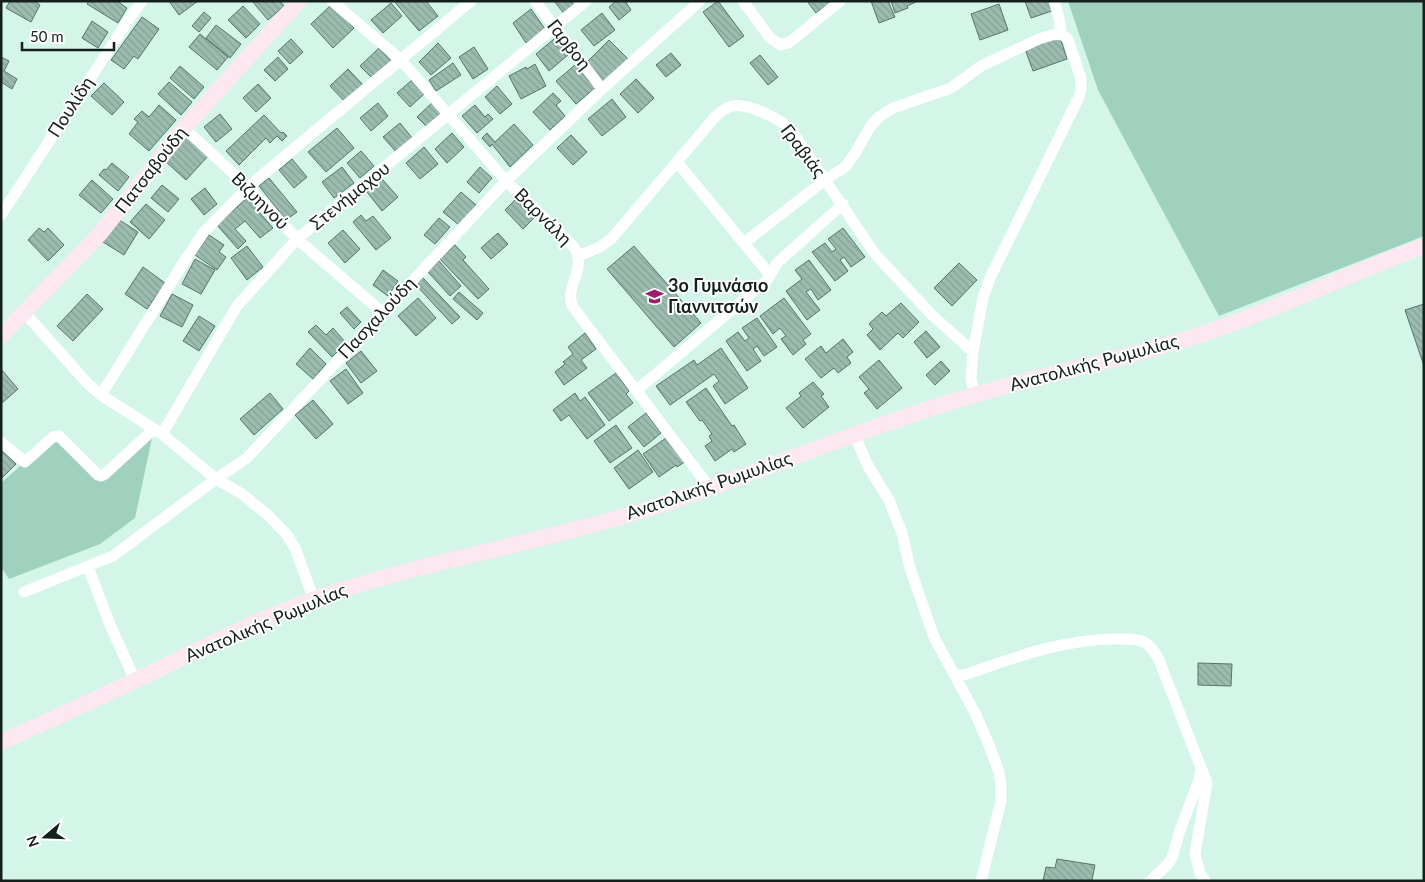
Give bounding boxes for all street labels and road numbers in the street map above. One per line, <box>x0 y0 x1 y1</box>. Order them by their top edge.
street label: Γαρβοη <box>543 15 596 74</box>
street label: Πουλίδη <box>42 72 98 141</box>
street label: Γραβιάς <box>777 119 831 182</box>
street label: Πατσαβούδη <box>110 122 191 217</box>
street label: Στενήμαχου <box>305 156 394 234</box>
street label: Βιζυηνού <box>227 167 294 234</box>
street label: Βαρνάλη <box>511 183 577 249</box>
street label: Πασχαλούδη <box>333 272 420 363</box>
street label: Ανατολικής Ρωμυλίας <box>1007 329 1181 395</box>
street label: Ανατολικής Ρωμυλίας <box>623 446 795 524</box>
street label: Ανατολικής Ρωμυλίας <box>181 578 350 666</box>

